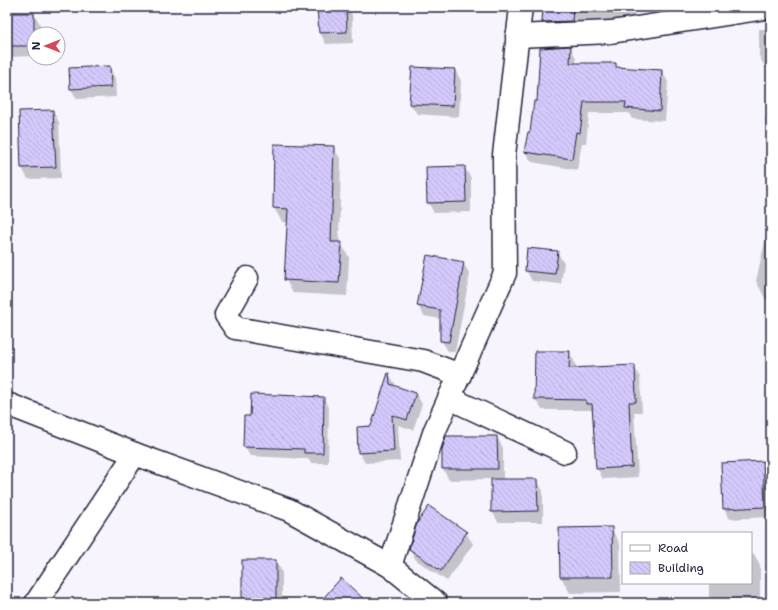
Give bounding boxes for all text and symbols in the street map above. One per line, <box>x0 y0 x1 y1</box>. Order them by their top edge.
north arrow <box>26 26 66 66</box>
text: N <box>29 41 44 50</box>
legend <box>622 532 752 584</box>
text: Road <box>658 540 689 556</box>
text: Building <box>658 560 704 576</box>

